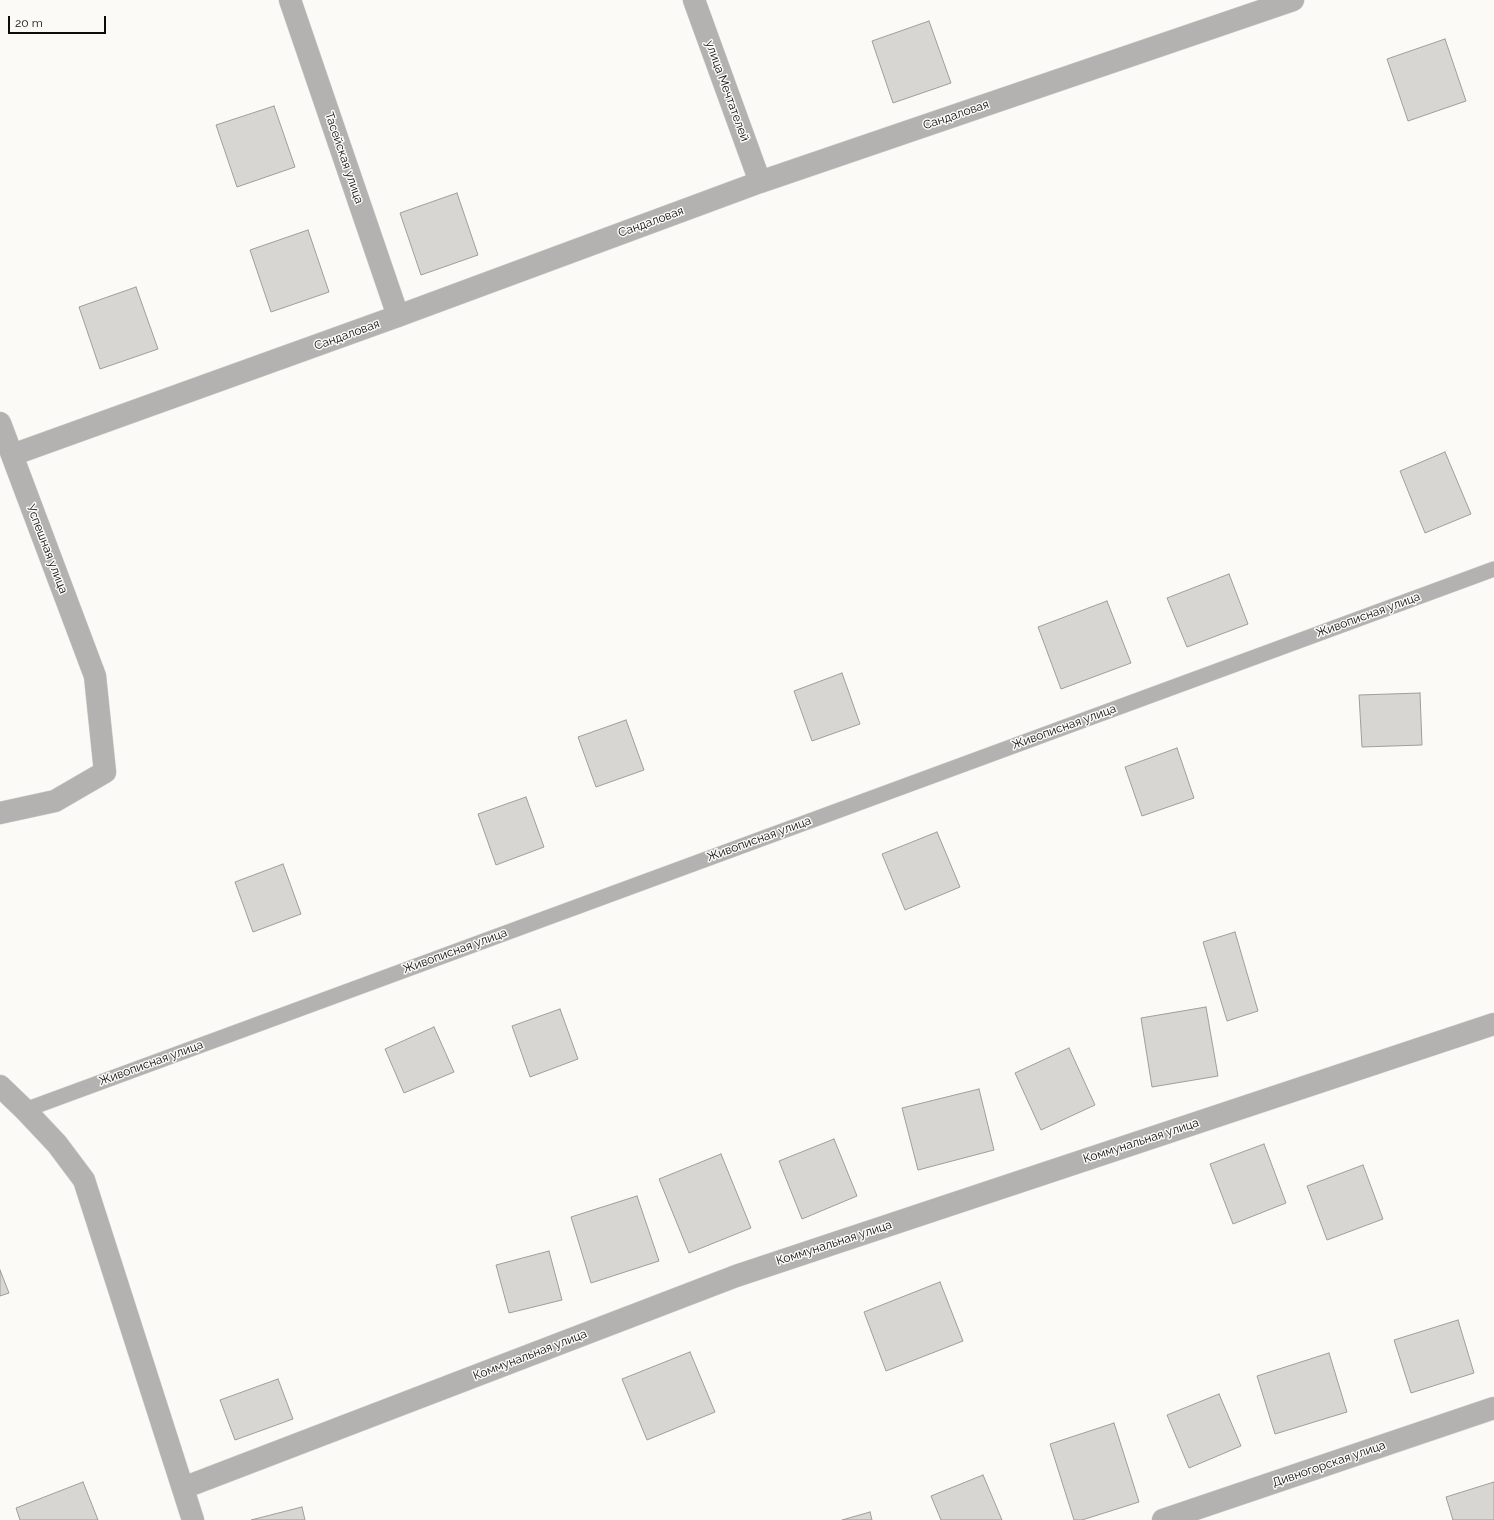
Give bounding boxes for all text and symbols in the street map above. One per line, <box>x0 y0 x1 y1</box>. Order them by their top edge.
scale bar <box>10 8 108 34</box>
text: 20 m <box>15 16 43 30</box>
street label: улица Мечтателей <box>702 38 752 144</box>
street label: Сандаловая <box>921 97 991 133</box>
street label: Тасейская улица <box>322 110 366 206</box>
street label: Сандаловая <box>616 204 686 240</box>
street label: Сандаловая <box>312 317 382 353</box>
street label: Успешная улица <box>23 502 71 596</box>
street label: Живописная улица <box>1314 589 1422 641</box>
street label: Живописная улица <box>1010 701 1118 753</box>
street label: Живописная улица <box>705 813 813 865</box>
street label: Живописная улица <box>401 925 509 977</box>
street label: Живописная улица <box>97 1037 205 1089</box>
street label: Коммунальная улица <box>1081 1116 1201 1166</box>
street label: Коммунальная улица <box>774 1218 894 1268</box>
street label: Коммунальная улица <box>471 1327 589 1383</box>
street label: Дивногорская улица <box>1271 1438 1387 1490</box>

